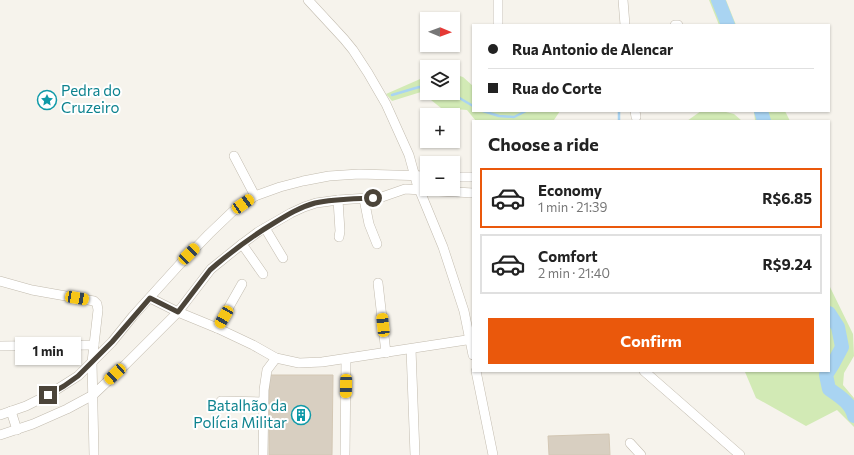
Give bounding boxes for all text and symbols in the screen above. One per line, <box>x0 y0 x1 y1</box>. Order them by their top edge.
north arrow <box>420 12 460 52</box>
map controls <box>420 12 460 196</box>
text: Rua Antonio de Alencar <box>512 40 673 58</box>
button: layers <box>420 60 460 100</box>
text: Rua do Corte <box>512 79 602 97</box>
place label: Pedra do Cruzeiro <box>61 81 121 116</box>
place icon: Pedra do Cruzeiro <box>36 89 58 111</box>
button: + <box>420 108 460 148</box>
text: Choose a ride <box>488 133 599 155</box>
button: − <box>420 156 460 196</box>
icon: car <box>490 180 526 216</box>
text: Economy <box>538 181 602 199</box>
route start <box>364 189 382 207</box>
text: R$6.85 <box>762 189 812 207</box>
car <box>230 192 256 216</box>
text: 1 min · 21:39 <box>538 199 607 215</box>
car <box>176 241 202 267</box>
icon: car <box>490 246 526 282</box>
text: Comfort <box>538 247 598 265</box>
text: R$9.24 <box>762 255 812 273</box>
text: 2 min · 21:40 <box>538 265 610 281</box>
car <box>64 290 90 306</box>
car <box>213 304 235 330</box>
car <box>376 312 390 338</box>
button: Confirm <box>488 318 814 364</box>
callout: 1 min <box>15 337 81 365</box>
text: 1 min <box>33 343 63 359</box>
car <box>102 361 128 387</box>
car <box>340 374 352 398</box>
route end <box>39 386 57 404</box>
place label: Batalhão da Polícia Militar <box>193 396 287 431</box>
building icon: Batalhão da Polícia Militar <box>290 404 312 426</box>

